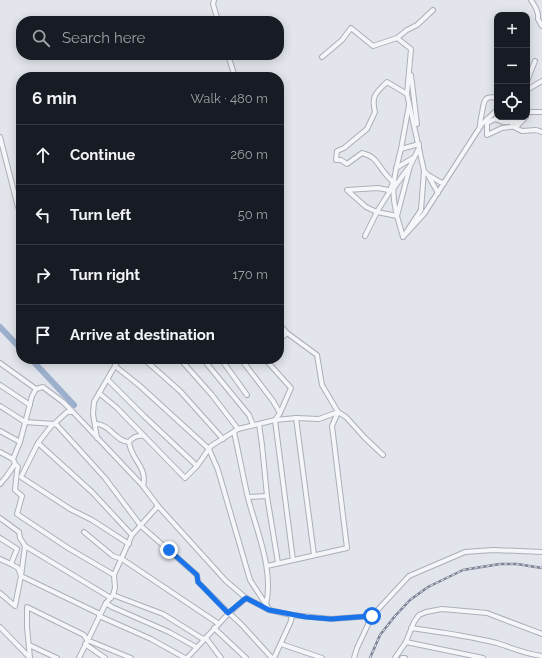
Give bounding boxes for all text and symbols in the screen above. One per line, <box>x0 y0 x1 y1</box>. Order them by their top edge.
map controls <box>494 12 530 120</box>
button: + <box>494 12 530 48</box>
search box <box>16 16 284 60</box>
icon: search <box>30 27 52 49</box>
text: Search here <box>62 29 145 47</box>
button: − <box>494 48 530 84</box>
button: locate <box>494 84 530 120</box>
text: 6 min <box>32 88 77 108</box>
text: Walk · 480 m <box>190 91 268 106</box>
icon: ahead <box>32 144 54 166</box>
text: Continue <box>70 146 135 164</box>
text: 260 m <box>230 147 268 162</box>
icon: left <box>32 204 54 226</box>
text: Turn left <box>70 206 131 224</box>
text: 50 m <box>238 207 268 222</box>
icon: right <box>32 264 54 286</box>
text: Turn right <box>70 266 140 284</box>
text: 170 m <box>232 267 268 282</box>
icon: arrive <box>32 324 54 346</box>
text: Arrive at destination <box>70 326 215 344</box>
route end <box>160 541 178 559</box>
route start <box>363 607 381 625</box>

